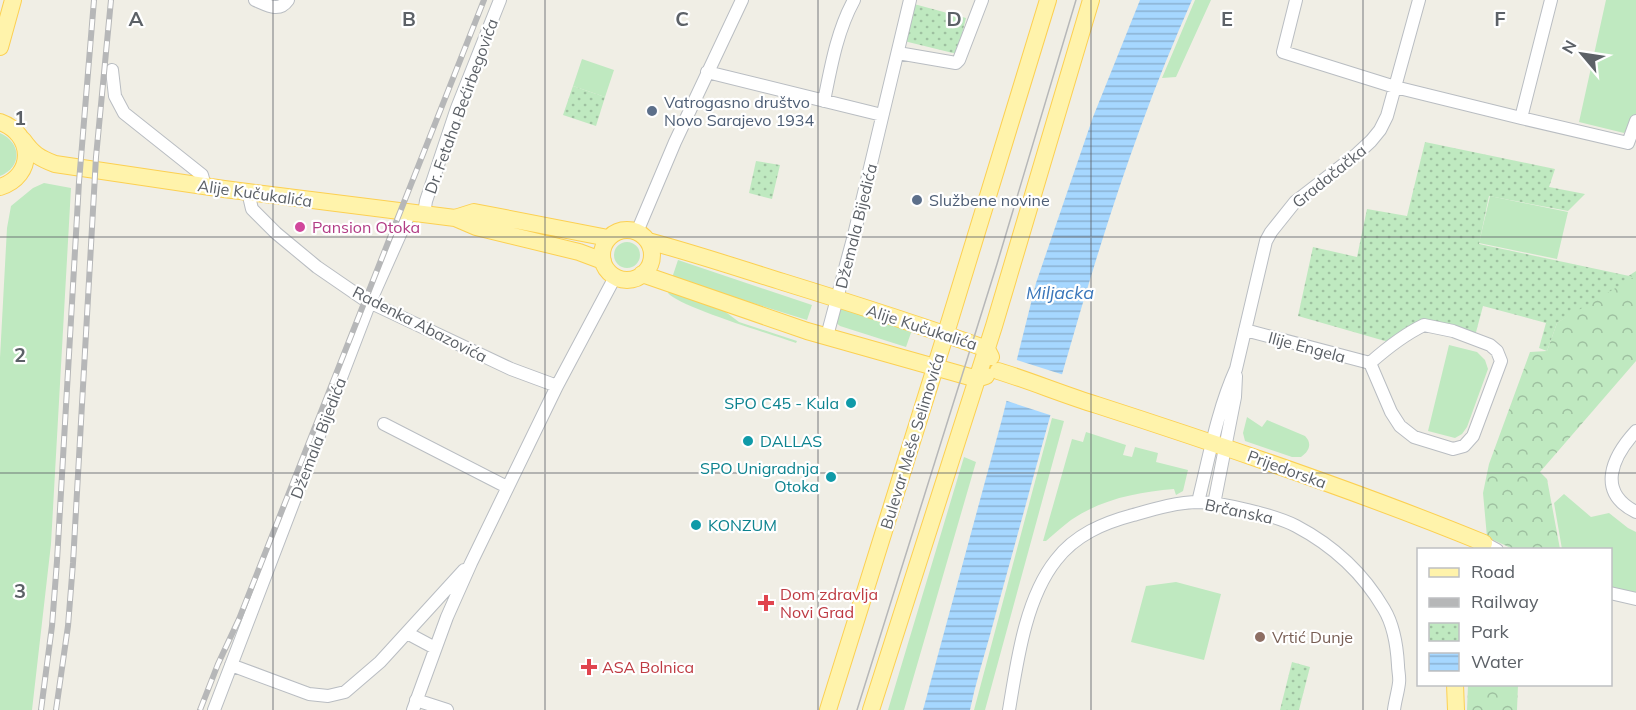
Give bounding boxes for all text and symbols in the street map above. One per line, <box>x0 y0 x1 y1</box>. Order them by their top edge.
text: A <box>129 6 144 31</box>
text: B <box>402 6 416 31</box>
text: C <box>675 6 689 31</box>
text: D <box>946 6 962 31</box>
text: E <box>1221 6 1233 31</box>
text: F <box>1494 6 1506 31</box>
street label: Dr. Fetaha Bećirbegovića <box>420 16 502 196</box>
north arrow <box>1552 24 1612 84</box>
text: N <box>1557 37 1581 57</box>
place label: Vatrogasno društvo Novo Sarajevo 1934 <box>664 92 814 130</box>
marker: Vatrogasno društvo Novo Sarajevo 1934 <box>645 104 659 118</box>
text: 1 <box>14 105 26 130</box>
street label: Gradačačka <box>1288 140 1370 212</box>
street label: Džemala Bijedića <box>831 161 881 291</box>
street label: Alije Kučukalića <box>197 175 313 211</box>
place label: Službene novine <box>929 190 1050 210</box>
marker: Službene novine <box>910 193 924 207</box>
place label: Pansion Otoka <box>312 217 420 237</box>
marker: Pansion Otoka <box>293 220 307 234</box>
street label: Radenka Abazovića <box>349 281 491 367</box>
water label: Miljacka <box>1026 281 1094 304</box>
street label: Alije Kučukalića <box>864 300 980 354</box>
street label: Ilije Engela <box>1266 327 1348 367</box>
text: 2 <box>14 342 26 367</box>
street label: Bulevar Meše Selimovića <box>876 351 948 531</box>
street label: Džemala Bijedića <box>286 375 350 501</box>
place label: SPO C45 - Kula <box>724 393 839 413</box>
marker: SPO C45 - Kula <box>844 396 858 410</box>
place label: DALLAS <box>760 431 822 451</box>
marker: DALLAS <box>741 434 755 448</box>
street label: Prijedorska <box>1245 445 1329 493</box>
place label: SPO Unigradnja Otoka <box>700 458 819 496</box>
marker: SPO Unigradnja Otoka <box>824 470 838 484</box>
street label: Brčanska <box>1203 494 1275 528</box>
place label: KONZUM <box>708 515 777 535</box>
marker: KONZUM <box>689 518 703 532</box>
legend <box>1417 548 1612 686</box>
text: Road <box>1471 560 1515 583</box>
text: 3 <box>14 578 26 603</box>
place label: Dom zdravlja Novi Grad <box>780 584 878 622</box>
text: Railway <box>1471 590 1539 613</box>
marker: Dom zdravlja Novi Grad <box>757 594 775 612</box>
text: Park <box>1471 620 1510 643</box>
place label: Vrtić Dunje <box>1272 627 1353 647</box>
marker: Vrtić Dunje <box>1253 630 1267 644</box>
text: Water <box>1471 650 1524 673</box>
place label: ASA Bolnica <box>602 657 694 677</box>
marker: ASA Bolnica <box>580 658 598 676</box>

